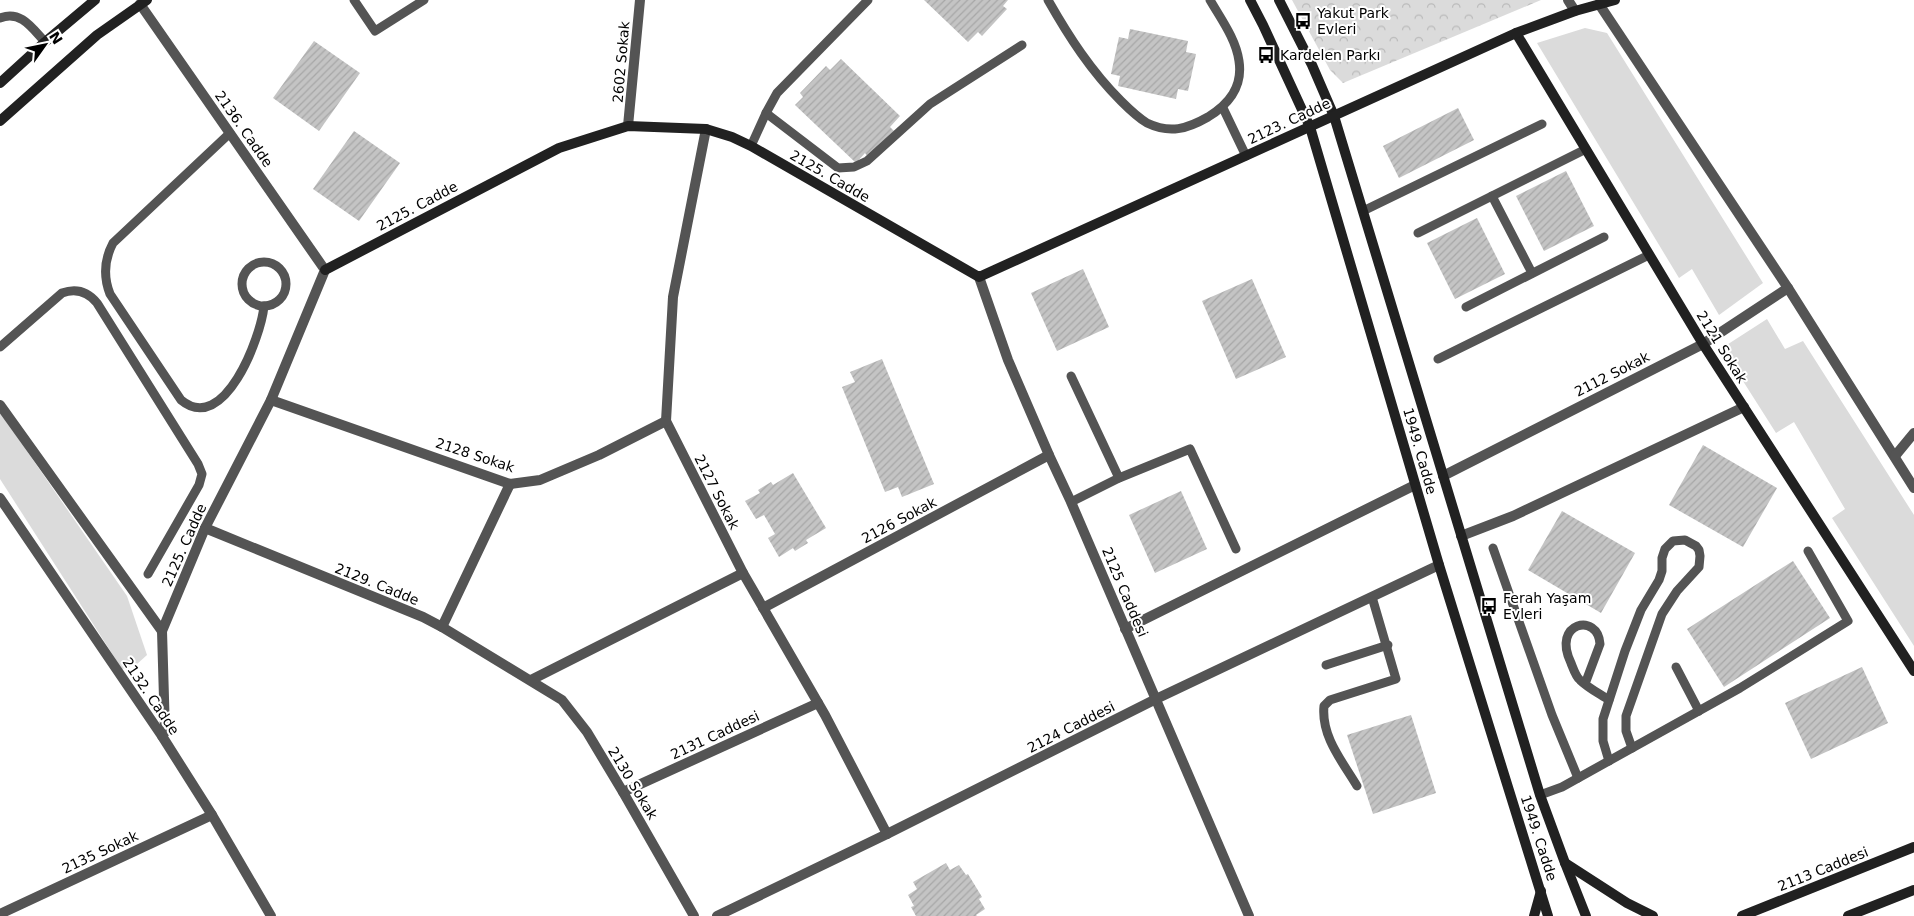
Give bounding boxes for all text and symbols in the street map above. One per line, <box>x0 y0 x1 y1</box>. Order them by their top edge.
place label: Yakut Park Evleri <box>1316 5 1390 37</box>
bus stop icon: Yakut Park Evleri <box>1293 11 1313 31</box>
north arrow <box>20 20 70 70</box>
street label: 2602 Sokak <box>609 20 633 104</box>
text: N <box>46 29 66 47</box>
bus stop icon: Kardelen Parkı <box>1256 45 1276 65</box>
place label: Kardelen Parkı <box>1280 47 1381 63</box>
street label: 2136. Cadde <box>212 88 276 170</box>
street label: 2123. Cadde <box>1245 95 1333 147</box>
street label: 2125. Cadde <box>787 147 873 205</box>
street label: 2125. Cadde <box>374 178 460 234</box>
street label: 2121 Sokak <box>1693 308 1751 387</box>
street label: 2112 Sokak <box>1572 348 1653 400</box>
street label: 1949. Cadde <box>1400 406 1440 496</box>
street label: 2128 Sokak <box>433 435 517 476</box>
street label: 2127 Sokak <box>691 452 743 533</box>
street label: 2126 Sokak <box>859 493 940 546</box>
street label: 2125. Cadde <box>159 501 209 589</box>
street label: 2125 Caddesi <box>1099 545 1151 639</box>
street label: 2129. Cadde <box>333 560 421 608</box>
place label: Ferah Yaşam Evleri <box>1503 590 1591 622</box>
bus stop icon: Ferah Yaşam Evleri <box>1479 596 1499 616</box>
street label: 2132. Cadde <box>119 655 183 737</box>
street label: 2124 Caddesi <box>1025 698 1117 756</box>
street label: 2131 Caddesi <box>668 707 762 763</box>
street label: 2130 Sokak <box>605 744 661 823</box>
street label: 1949. Cadde <box>1518 793 1560 883</box>
street label: 2135 Sokak <box>59 827 141 877</box>
street label: 2113 Caddesi <box>1775 844 1871 894</box>

